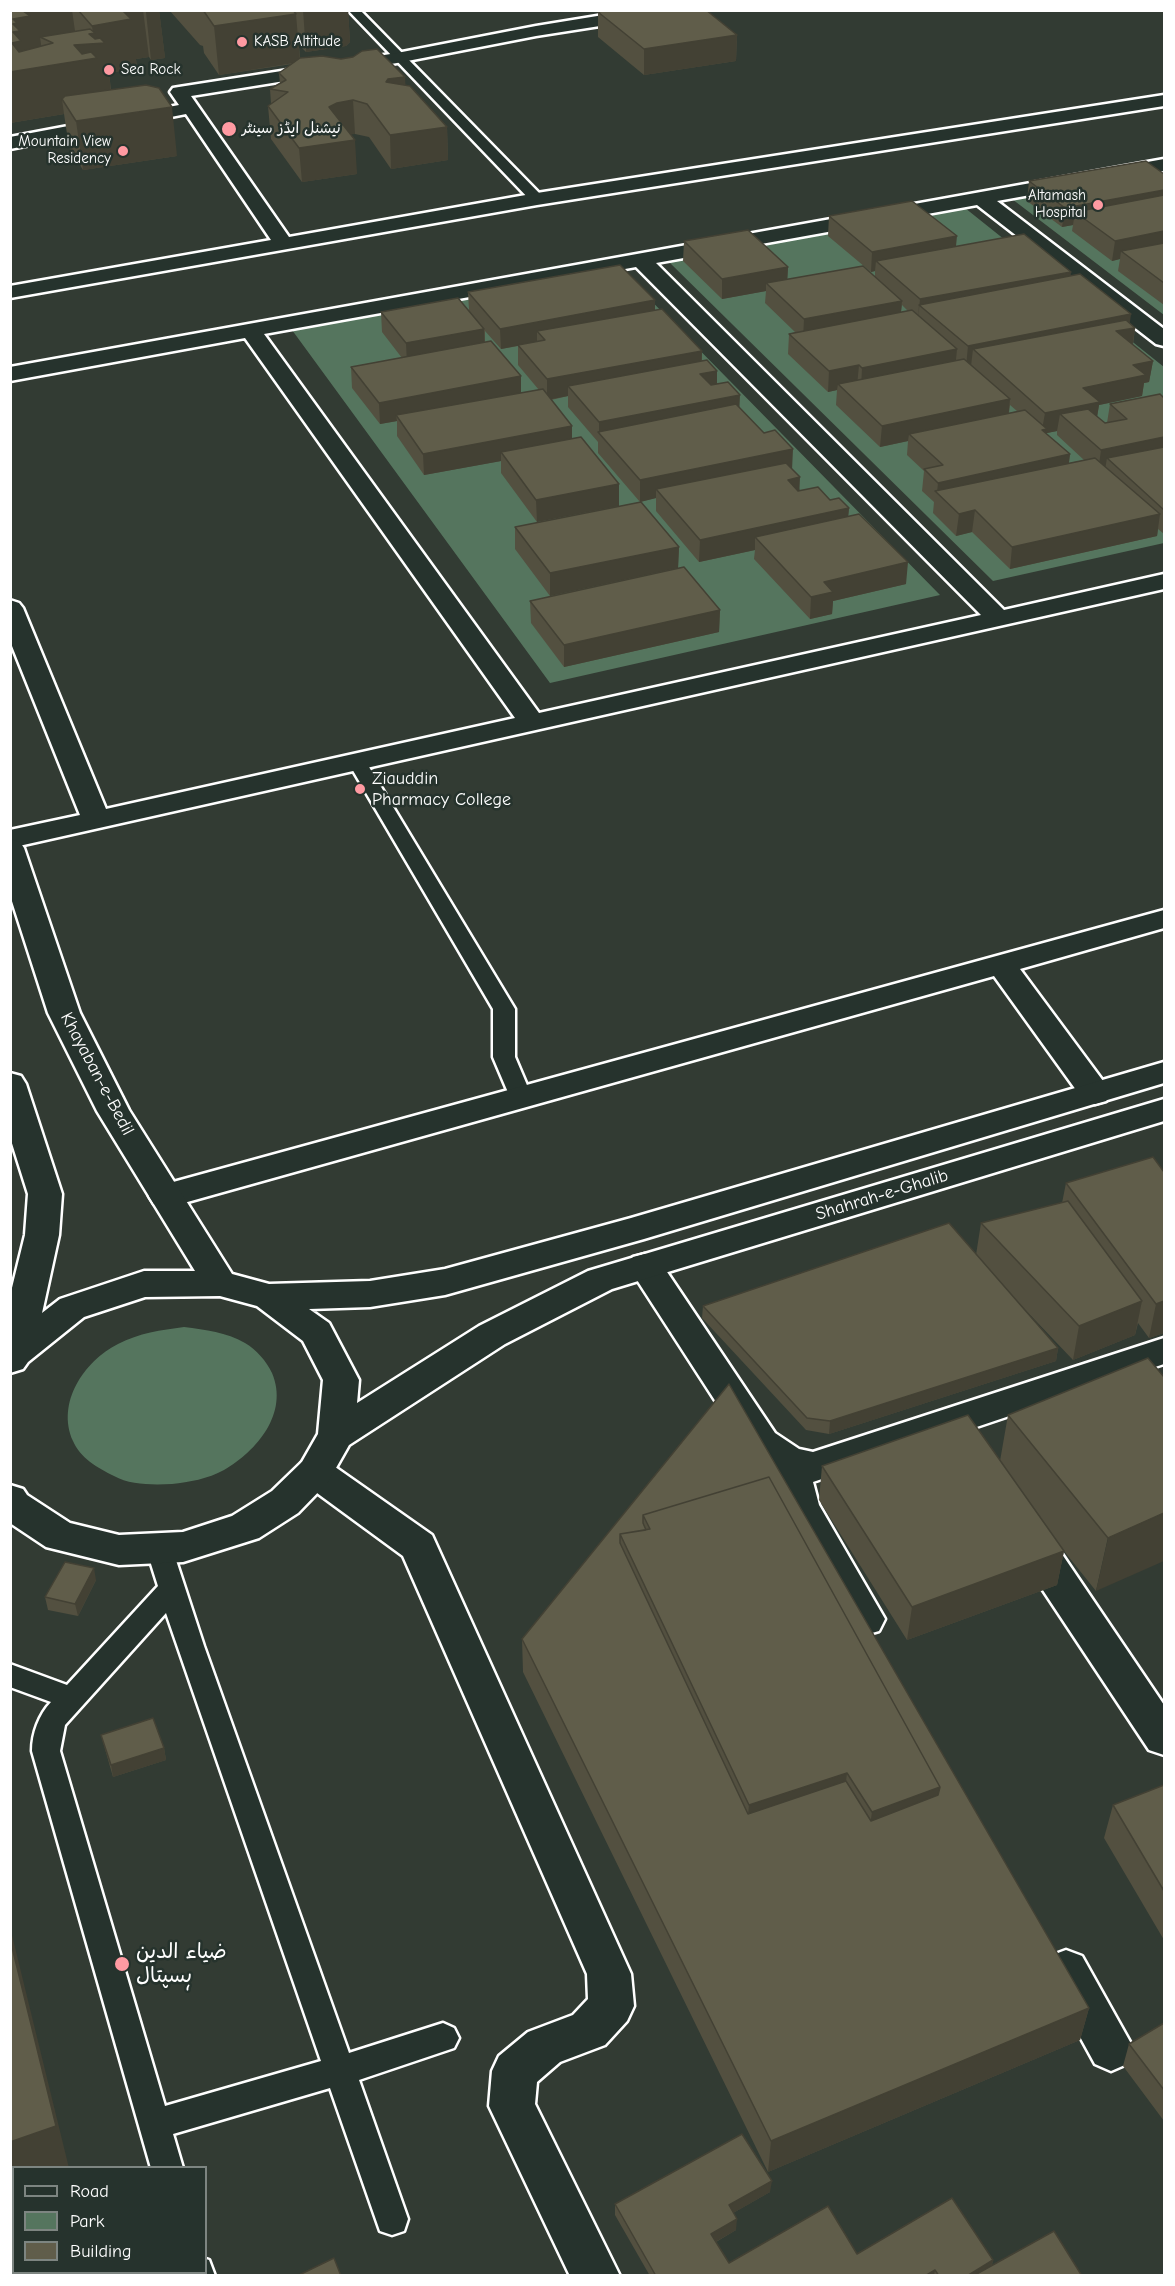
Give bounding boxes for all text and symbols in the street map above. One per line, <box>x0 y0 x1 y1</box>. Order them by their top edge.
place label: KASB Altitude <box>254 33 341 51</box>
marker: KASB Altitude <box>235 35 249 49</box>
place label: Sea Rock <box>121 61 181 79</box>
marker: Sea Rock <box>102 63 116 77</box>
marker: نیشنل ایڈز سینٹر <box>220 120 238 138</box>
place label: نیشنل ایڈز سینٹر <box>242 120 341 138</box>
place label: Mountain View Residency <box>18 133 111 168</box>
marker: Mountain View Residency <box>116 144 130 158</box>
place label: Altamash Hospital <box>1028 187 1086 222</box>
marker: Altamash Hospital <box>1091 198 1105 212</box>
place label: Ziauddin Pharmacy College <box>372 768 511 810</box>
marker: Ziauddin Pharmacy College <box>353 782 367 796</box>
street label: Khayaban-e-Bedil <box>55 1009 139 1139</box>
street label: Shahrah-e-Ghalib <box>813 1165 951 1225</box>
place label: ضیاء الدین ہسپتال <box>136 1939 227 1989</box>
marker: ضیاء الدین ہسپتال <box>113 1955 131 1973</box>
legend <box>12 2166 207 2274</box>
text: Road <box>70 2181 109 2202</box>
text: Park <box>70 2211 104 2232</box>
text: Building <box>70 2241 132 2262</box>

